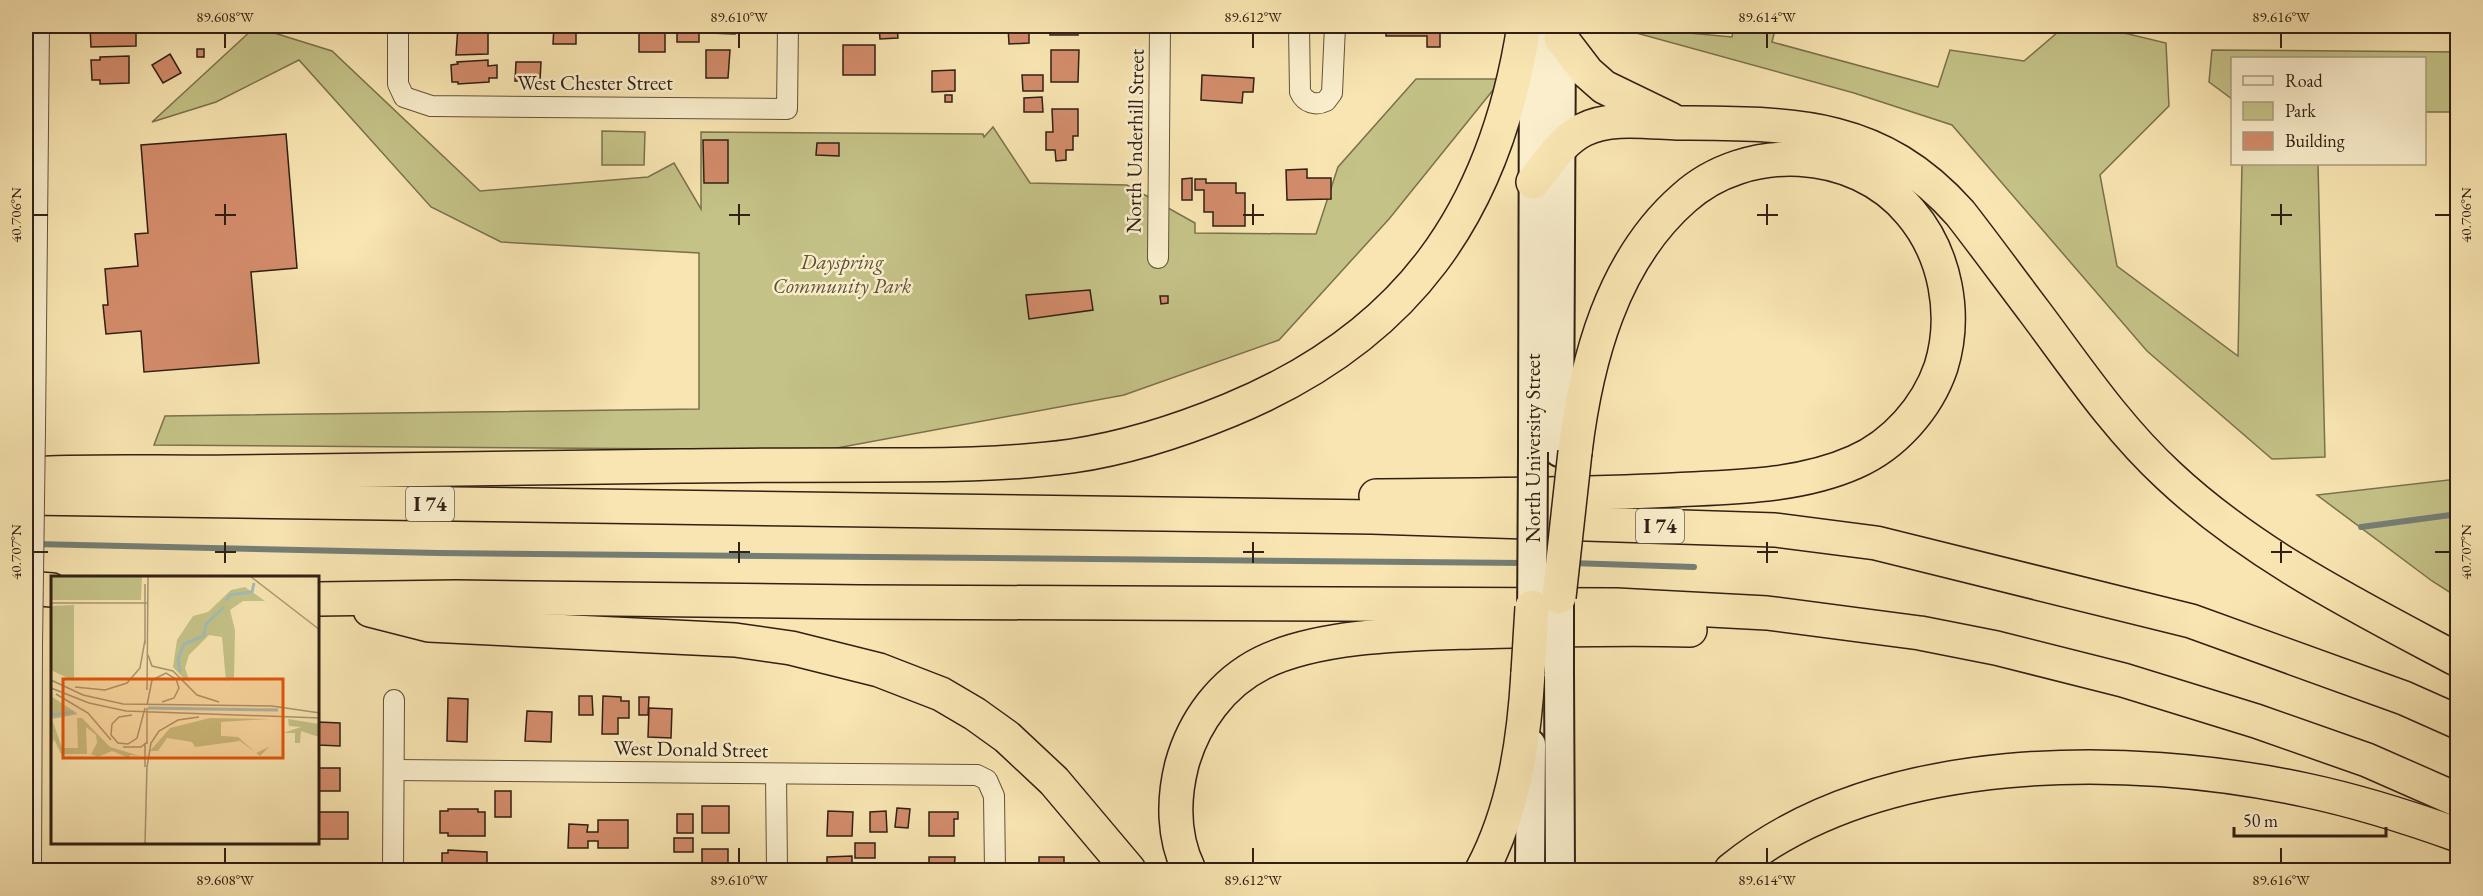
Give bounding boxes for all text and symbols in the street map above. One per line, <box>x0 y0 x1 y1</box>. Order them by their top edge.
text: 89.608°W <box>196 7 254 26</box>
text: 89.610°W <box>710 7 768 26</box>
text: 89.612°W <box>1224 7 1282 26</box>
text: 89.614°W <box>1738 7 1796 26</box>
text: 89.616°W <box>2252 7 2310 26</box>
street label: North Underhill Street <box>1119 48 1150 233</box>
legend <box>2231 57 2426 165</box>
street label: West Chester Street <box>517 69 673 96</box>
text: Road <box>2285 69 2324 92</box>
text: Park <box>2285 99 2316 122</box>
text: Building <box>2285 129 2345 152</box>
text: 40.706°N <box>6 187 25 243</box>
text: 40.706°N <box>2456 187 2475 243</box>
park label: Dayspring Community Park <box>773 248 912 299</box>
street label: North University Street <box>1519 353 1546 543</box>
road number: I 74 <box>406 487 454 521</box>
road number: I 74 <box>1636 509 1684 543</box>
text: 40.707°N <box>6 524 25 580</box>
text: 40.707°N <box>2456 524 2475 580</box>
inset map <box>51 576 320 845</box>
street label: West Donald Street <box>613 734 769 763</box>
scale bar <box>2234 800 2386 838</box>
text: 50 m <box>2243 809 2278 832</box>
text: 89.608°W <box>196 870 254 889</box>
text: 89.610°W <box>710 870 768 889</box>
text: 89.612°W <box>1224 870 1282 889</box>
text: 89.614°W <box>1738 870 1796 889</box>
text: 89.616°W <box>2252 870 2310 889</box>

